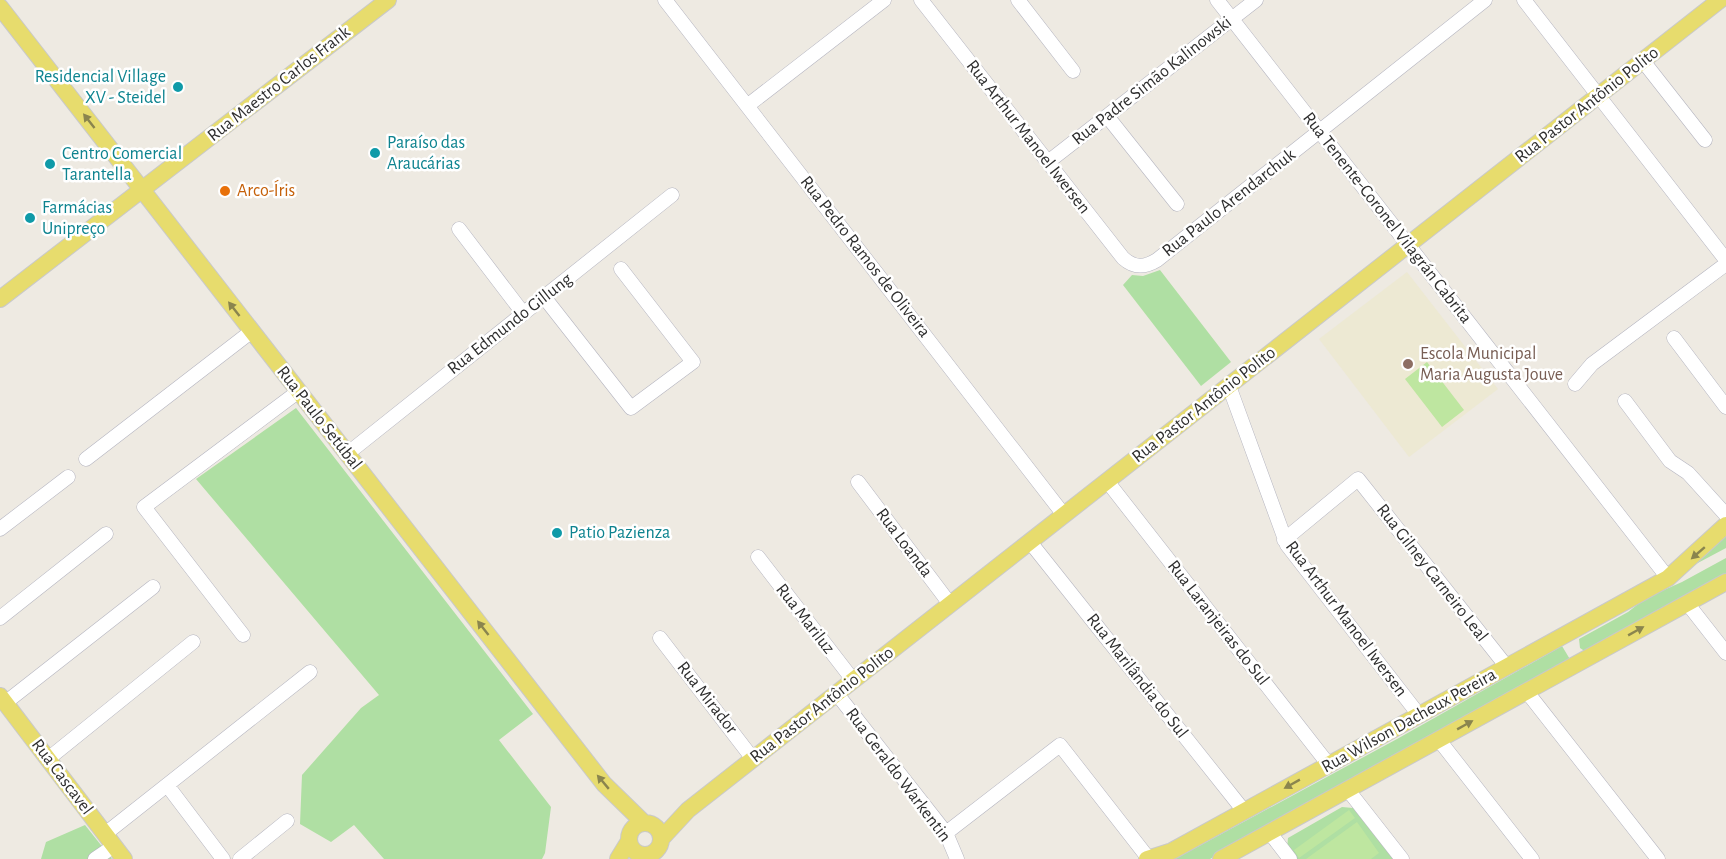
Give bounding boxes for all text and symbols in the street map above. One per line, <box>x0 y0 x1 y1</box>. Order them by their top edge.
street label: Rua Padre Simão Kalinowski <box>1069 13 1235 149</box>
street label: Rua Maestro Carlos Frank <box>204 22 354 145</box>
street label: Rua Pastor Antônio Polito <box>1512 43 1662 166</box>
street label: Rua Arthur Manoel Iwersen <box>963 57 1093 217</box>
place label: Residencial Village XV - Steidel <box>35 68 166 107</box>
marker: Residencial Village XV - Steidel <box>171 80 185 94</box>
street label: Rua Tenente-Coronel Vilagrán Cabrita <box>1299 109 1475 327</box>
one-way arrow <box>83 114 95 129</box>
place label: Paraíso das Araucárias <box>387 134 465 173</box>
place label: Centro Comercial Tarantella <box>62 145 182 184</box>
street label: Rua Paulo Arendarchuk <box>1159 145 1299 260</box>
marker: Paraíso das Araucárias <box>368 146 382 160</box>
marker: Centro Comercial Tarantella <box>43 157 57 171</box>
street label: Rua Pedro Ramos de Oliveira <box>797 173 933 341</box>
place label: Arco-Íris <box>237 179 295 200</box>
marker: Arco-Íris <box>218 184 232 198</box>
place label: Farmácias Unipreço <box>42 199 112 238</box>
marker: Farmácias Unipreço <box>23 211 37 225</box>
street label: Rua Edmundo Gillung <box>444 270 576 378</box>
one-way arrow <box>229 301 241 316</box>
street label: Rua Pastor Antônio Polito <box>1129 343 1279 466</box>
place label: Escola Municipal Maria Augusta Jouve <box>1420 345 1563 384</box>
marker: Escola Municipal Maria Augusta Jouve <box>1401 357 1415 371</box>
street label: Rua Paulo Setúbal <box>273 363 365 473</box>
street label: Rua Gilney Carneiro Leal <box>1373 501 1491 645</box>
street label: Rua Loanda <box>872 505 936 581</box>
place label: Patio Pazienza <box>569 524 670 542</box>
marker: Patio Pazienza <box>550 526 564 540</box>
street label: Rua Arthur Manoel Iwersen <box>1282 538 1410 700</box>
one-way arrow <box>1690 546 1706 559</box>
street label: Rua Laranjeiras do Sul <box>1164 557 1272 689</box>
street label: Rua Mariluz <box>772 581 838 657</box>
street label: Rua Marilândia do Sul <box>1083 610 1191 742</box>
one-way arrow <box>477 621 489 636</box>
one-way arrow <box>1628 626 1645 636</box>
street label: Rua Pastor Antônio Polito <box>747 643 897 766</box>
street label: Rua Mirador <box>673 658 741 738</box>
street label: Rua Wilson Dacheux Pereira <box>1319 666 1499 776</box>
street label: Rua Geraldo Warkentin <box>842 705 954 845</box>
one-way arrow <box>1457 720 1474 730</box>
street label: Rua Cascavel <box>28 736 96 818</box>
one-way arrow <box>596 774 609 790</box>
one-way arrow <box>1284 779 1301 789</box>

